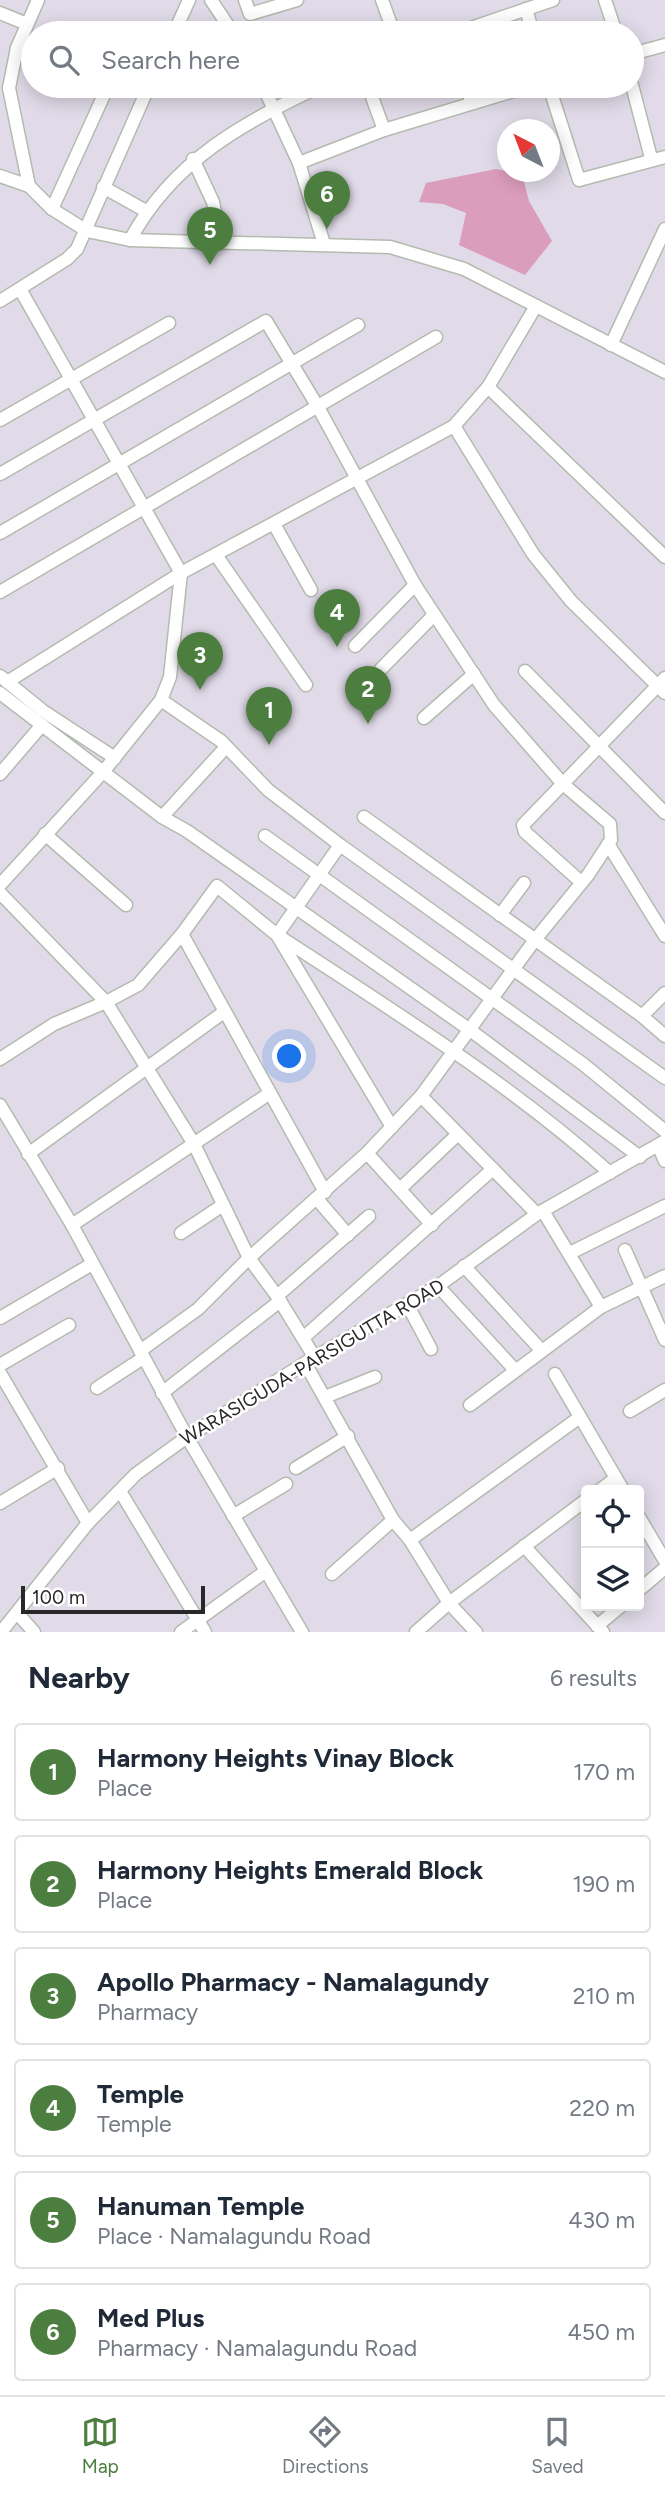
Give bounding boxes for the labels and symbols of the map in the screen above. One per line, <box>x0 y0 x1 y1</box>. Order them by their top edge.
north arrow <box>497 119 560 182</box>
pin: 6 <box>304 171 350 229</box>
pin: 5 <box>187 207 233 265</box>
pin: 4 <box>314 589 360 647</box>
pin: 3 <box>177 632 223 690</box>
pin: 2 <box>345 666 391 724</box>
pin: 1 <box>246 687 292 745</box>
your location <box>272 1039 306 1073</box>
street label: WARASIGUDA-PARSIGUTTA ROAD <box>176 1274 448 1450</box>
scale bar <box>21 1583 205 1615</box>

